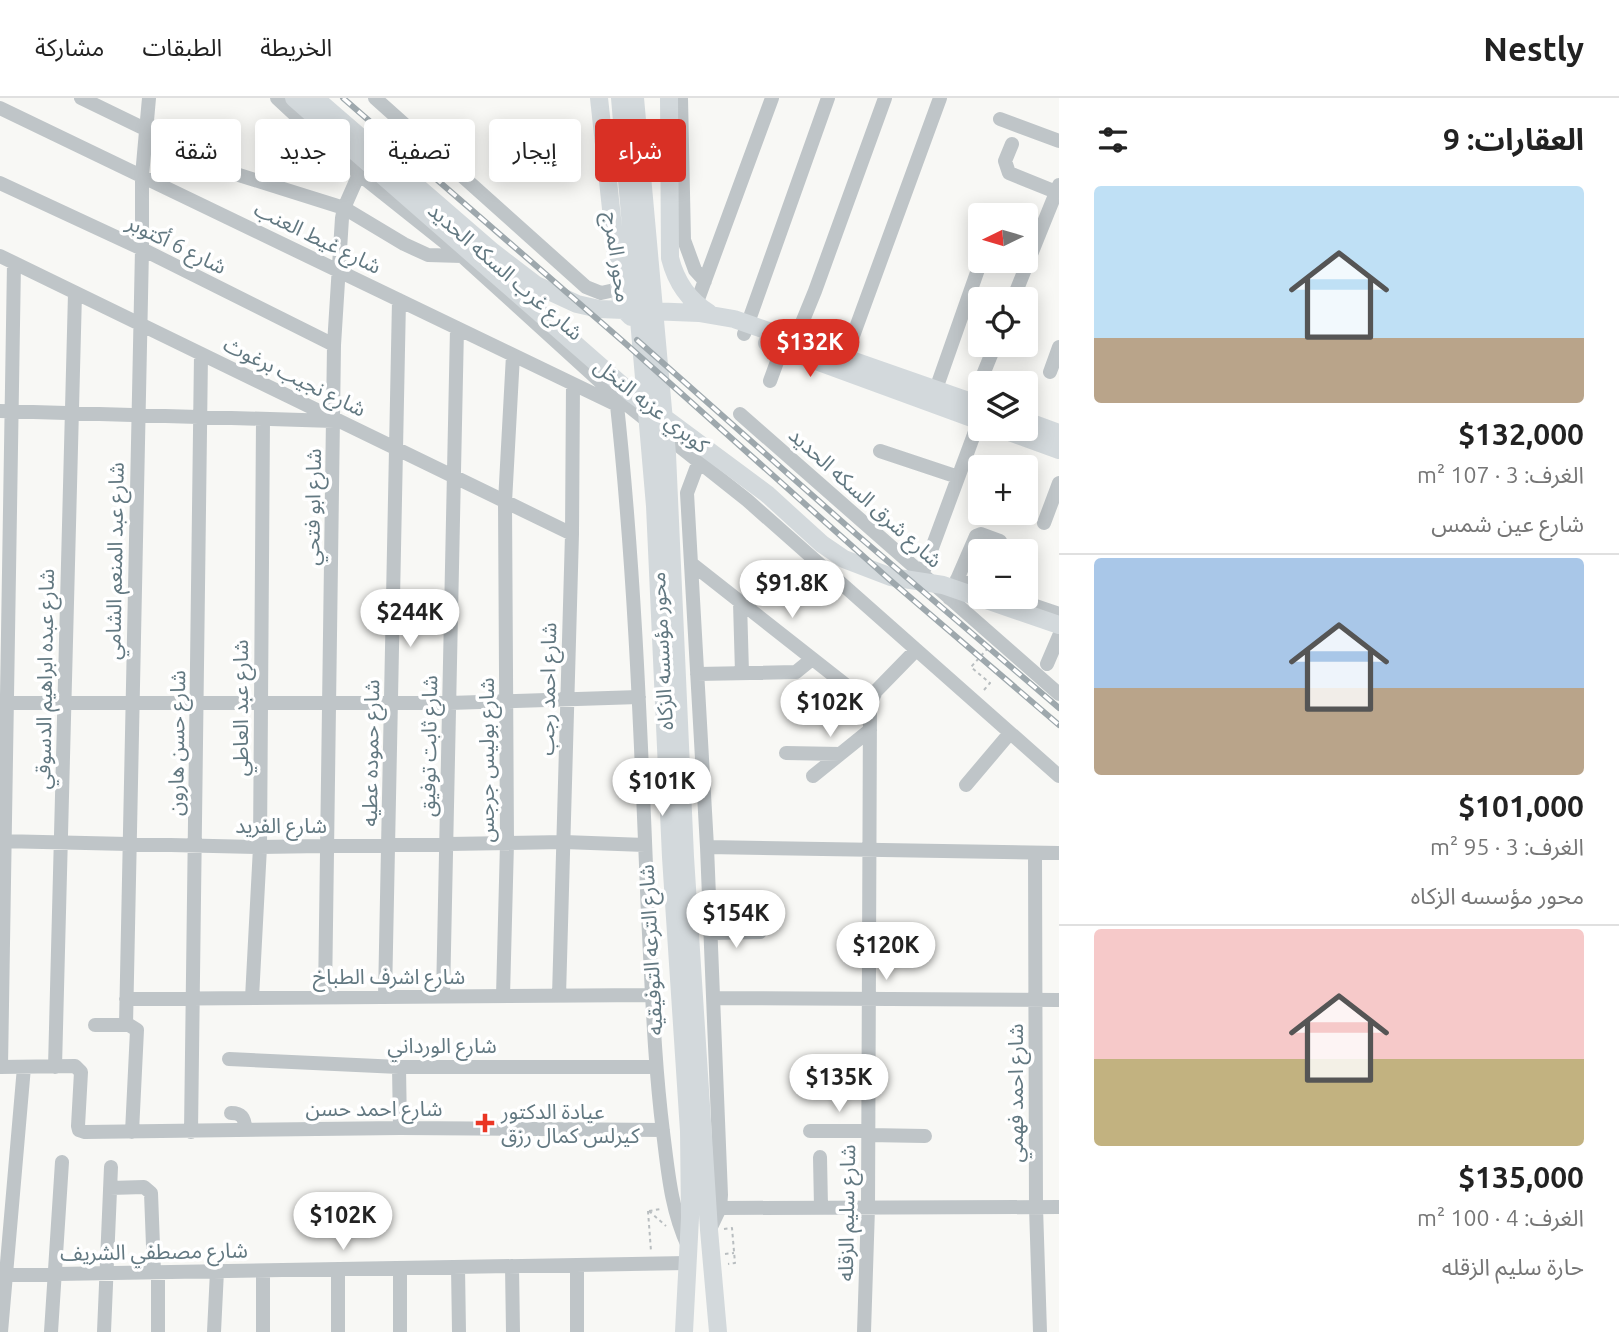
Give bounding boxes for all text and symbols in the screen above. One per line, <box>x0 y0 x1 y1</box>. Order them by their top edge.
text: Nestly <box>1483 30 1584 67</box>
text: مشاركة <box>35 34 104 61</box>
text: الطبقات <box>142 34 222 61</box>
text: الخريطة <box>260 34 332 61</box>
chip: شقة <box>151 119 241 182</box>
chip: جديد <box>255 119 350 182</box>
chip: تصفية <box>364 119 475 182</box>
chip: إيجار <box>489 119 581 182</box>
chip: شراء <box>595 119 686 182</box>
icon: filters <box>1094 121 1132 159</box>
text: العقارات: 9 <box>1443 122 1584 156</box>
street label: شارع غيط العنب <box>249 196 385 282</box>
street label: شارع غرب السكه الحديد <box>421 197 588 348</box>
north arrow <box>968 203 1038 273</box>
map controls <box>968 203 1038 609</box>
street label: شارع 6 أكتوبر <box>121 209 231 282</box>
street label: محور المرج <box>596 210 636 304</box>
icon: home <box>1276 232 1402 358</box>
button: locate <box>968 287 1038 357</box>
pin: $132K <box>761 320 859 379</box>
text: $132K <box>776 329 844 354</box>
street label: شارع نجيب برغوث <box>218 331 370 424</box>
street label: كوبري عزبه النخل <box>587 353 714 461</box>
button: layers <box>968 371 1038 441</box>
text: $132,000 <box>1458 417 1584 451</box>
street label: شارع شرق السكه الحديد <box>782 422 947 575</box>
street label: شارع ابو فتحي <box>299 448 330 566</box>
button: + <box>968 455 1038 525</box>
street label: شارع عبد المنعم الشامي <box>100 462 133 660</box>
text: الغرف: 3 · 107 m² <box>1417 462 1584 487</box>
text: شارع عين شمس <box>1431 511 1584 536</box>
button: − <box>968 539 1038 609</box>
pin: $91.8K <box>735 560 849 620</box>
street label: شارع عبده ابراهيم الدسوقي <box>30 568 63 790</box>
text: $91.8K <box>756 570 828 595</box>
street label: محور مؤسسه الزكاه <box>645 571 678 731</box>
pin: $244K <box>361 589 459 649</box>
text: $244K <box>376 599 444 624</box>
icon: home <box>1276 604 1402 730</box>
street label: شارع احمد رجب <box>534 622 564 756</box>
street label: شارع عبد العاطي <box>228 640 257 776</box>
street label: شارع حسن هارون <box>163 670 193 816</box>
street label: شارع ثابت توفيق <box>415 675 445 817</box>
street label: شارع بوليس جرجس <box>474 678 502 842</box>
street label: شارع حموده عطيه <box>357 679 387 827</box>
pin: $102K <box>781 680 879 739</box>
text: $102K <box>796 689 864 714</box>
pin: $101K <box>613 758 711 818</box>
text: $101K <box>628 768 696 793</box>
text: $101,000 <box>1458 789 1584 823</box>
street label: شارع الفريد <box>235 813 327 841</box>
text: الغرف: 3 · 95 m² <box>1430 834 1584 859</box>
street label: شارع الترعه التوفيقيه <box>634 864 670 1036</box>
text: محور مؤسسه الزكاه <box>1411 883 1584 908</box>
pin: $154K <box>687 890 785 950</box>
text: $154K <box>702 900 770 925</box>
pin: $120K <box>837 922 935 982</box>
text: $120K <box>852 932 920 957</box>
street label: شارع اشرف الطباخ <box>313 964 465 992</box>
icon: home <box>1276 975 1402 1101</box>
street label: شارع احمد فهمي <box>1003 1024 1032 1162</box>
street label: شارع الورداني <box>387 1033 497 1062</box>
pin: $135K <box>790 1054 888 1114</box>
text: $135K <box>805 1064 873 1089</box>
street label: شارع احمد حسن <box>306 1096 442 1124</box>
place label: عيادة الدكتور كيرلس كمال رزق <box>500 1099 640 1148</box>
marker: عيادة الدكتور كيرلس كمال رزق <box>475 1113 495 1133</box>
street label: شارع سليم الزقله <box>833 1144 863 1282</box>
text: $135,000 <box>1458 1160 1584 1194</box>
pin: $102K <box>294 1192 392 1252</box>
text: $102K <box>309 1202 377 1227</box>
text: الغرف: 4 · 100 m² <box>1417 1205 1584 1230</box>
street label: شارع مصطفي الشريف <box>60 1237 248 1270</box>
text: حارة سليم الزقله <box>1442 1254 1584 1279</box>

